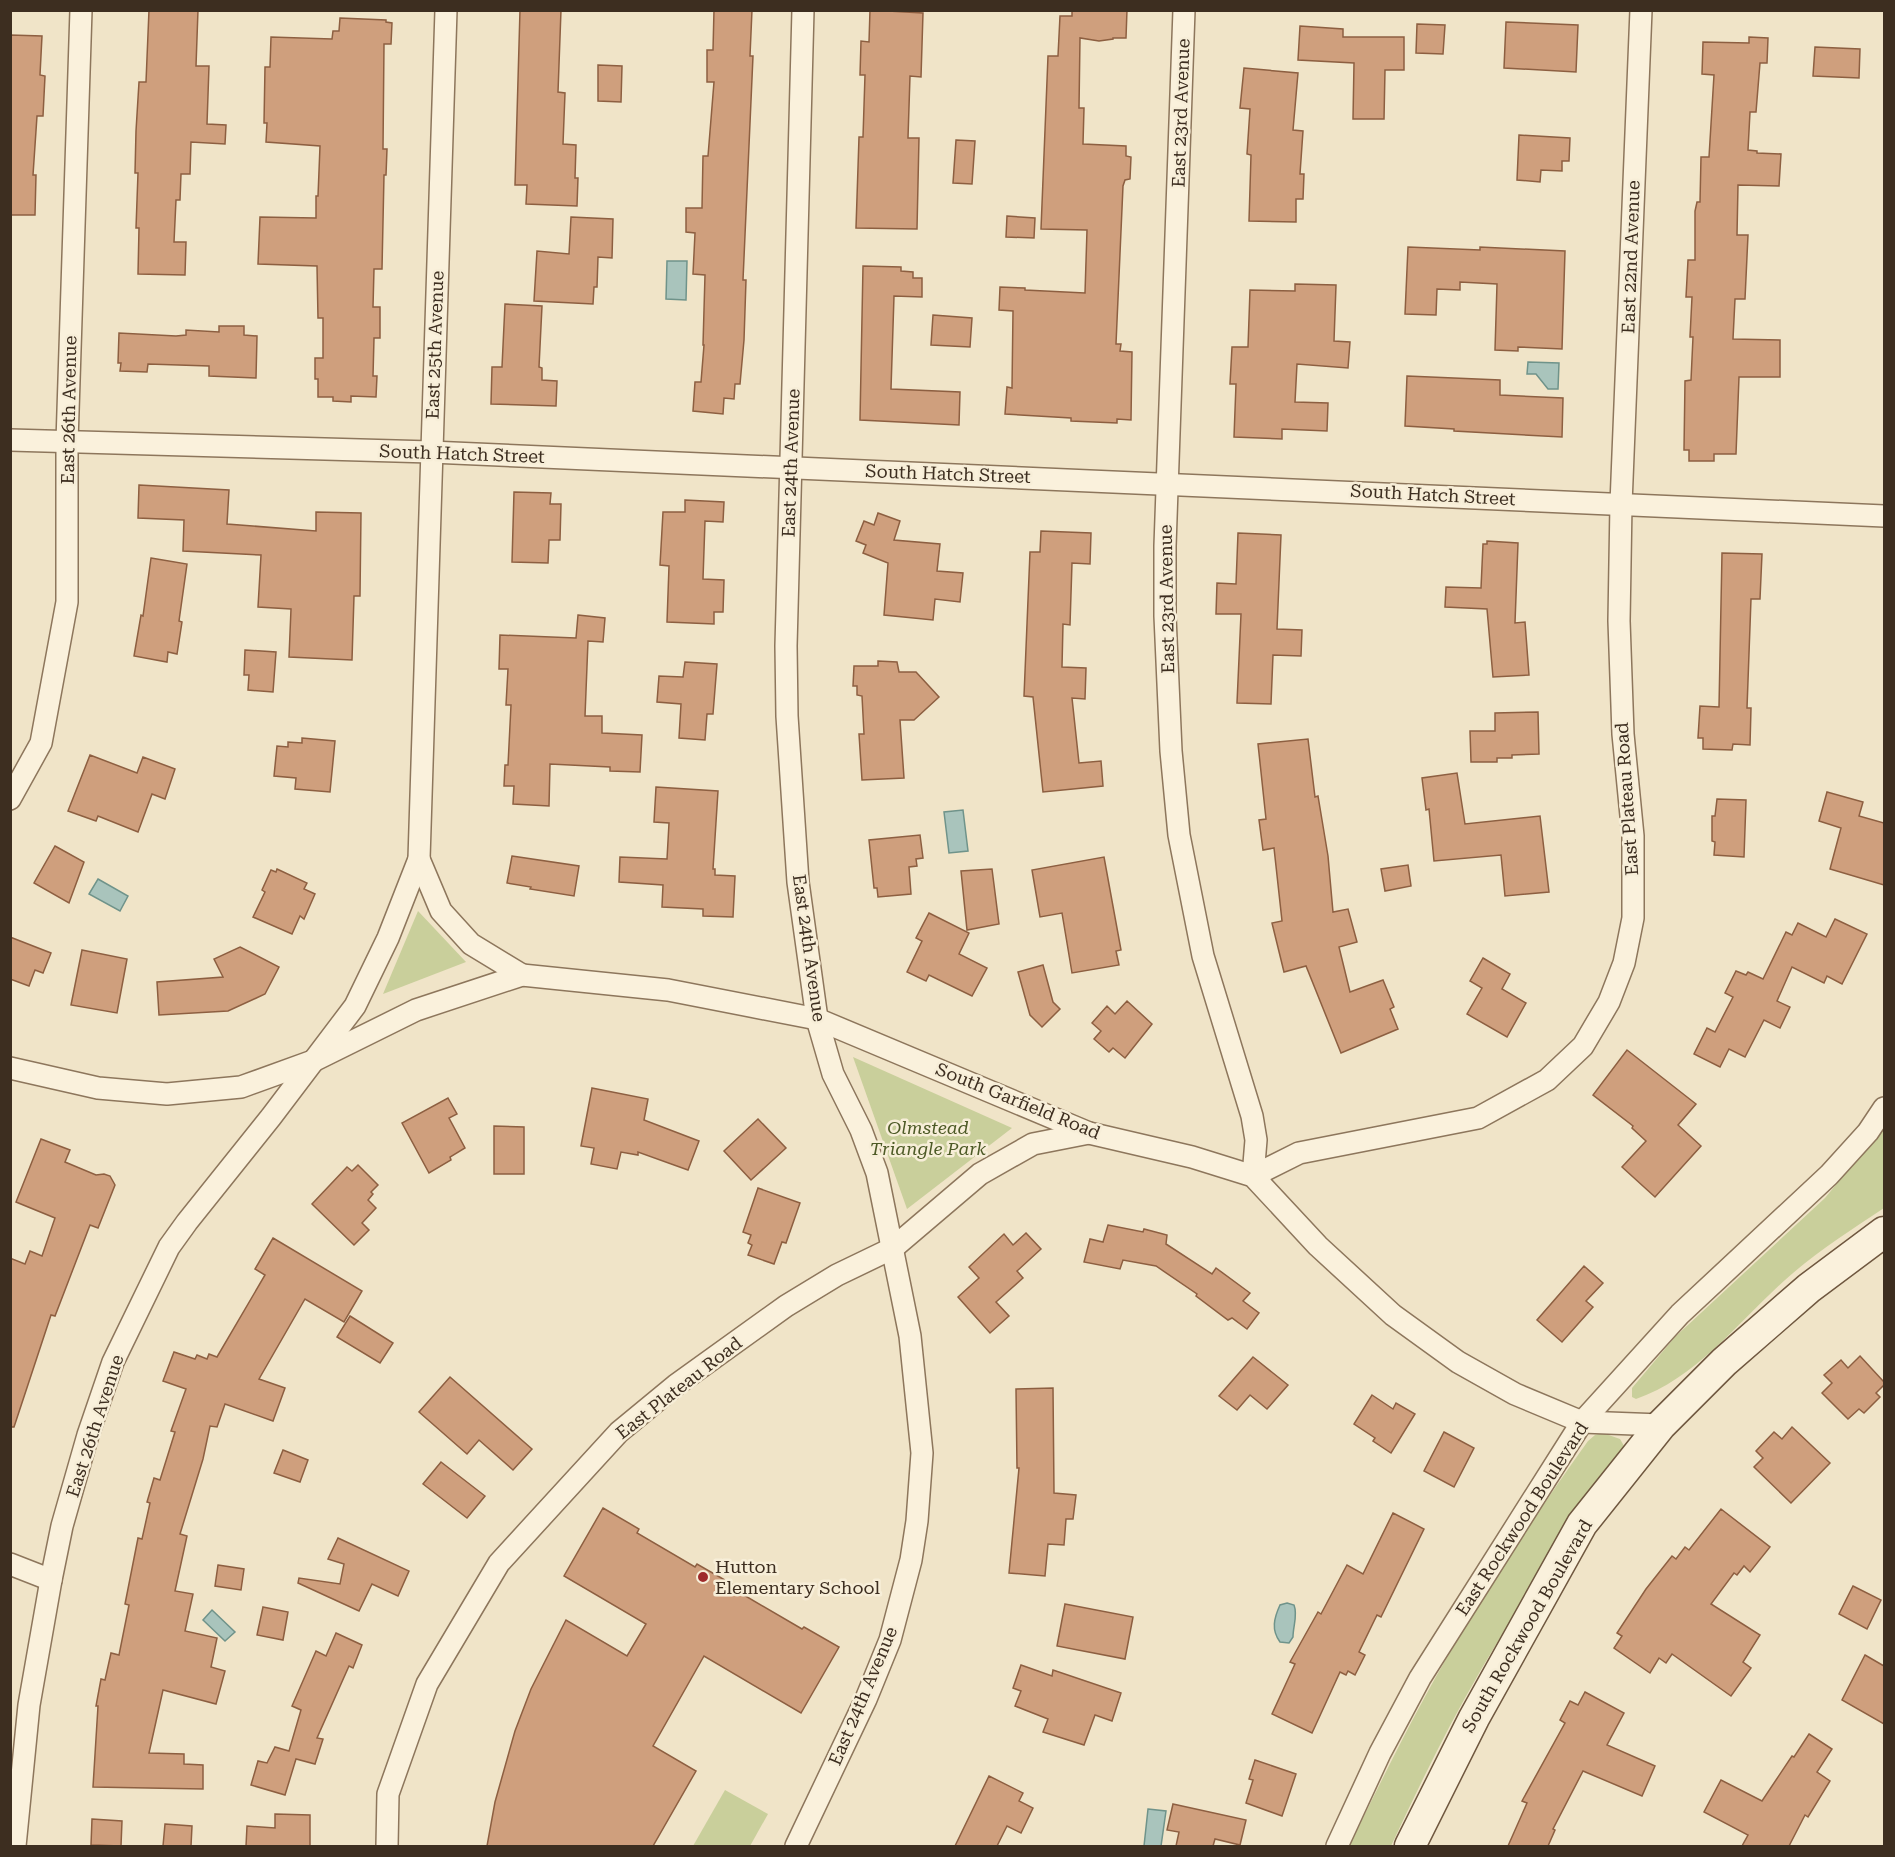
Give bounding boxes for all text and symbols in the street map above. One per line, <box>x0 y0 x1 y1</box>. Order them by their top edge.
street label: East 23rd Avenue <box>1167 38 1194 188</box>
street label: East 22nd Avenue <box>1617 180 1644 334</box>
street label: East 25th Avenue <box>421 270 448 420</box>
street label: East 26th Avenue <box>57 335 80 485</box>
street label: East 24th Avenue <box>777 388 804 538</box>
street label: South Hatch Street <box>379 440 545 467</box>
street label: South Hatch Street <box>865 460 1031 487</box>
street label: South Hatch Street <box>1350 480 1516 509</box>
street label: East 23rd Avenue <box>1155 524 1178 674</box>
street label: East Plateau Road <box>1611 721 1642 876</box>
street label: East 24th Avenue <box>789 873 830 1023</box>
street label: South Garfield Road <box>933 1058 1104 1143</box>
park label: Olmstead Triangle Park <box>870 1117 986 1159</box>
street label: East Plateau Road <box>612 1332 746 1443</box>
street label: East 26th Avenue <box>62 1352 128 1500</box>
street label: East Rockwood Boulevard <box>1451 1418 1592 1620</box>
street label: South Rockwood Boulevard <box>1457 1515 1596 1736</box>
place label: Hutton Elementary School <box>715 1556 880 1598</box>
marker: Hutton Elementary School <box>696 1570 710 1584</box>
street label: East 24th Avenue <box>824 1623 901 1768</box>

